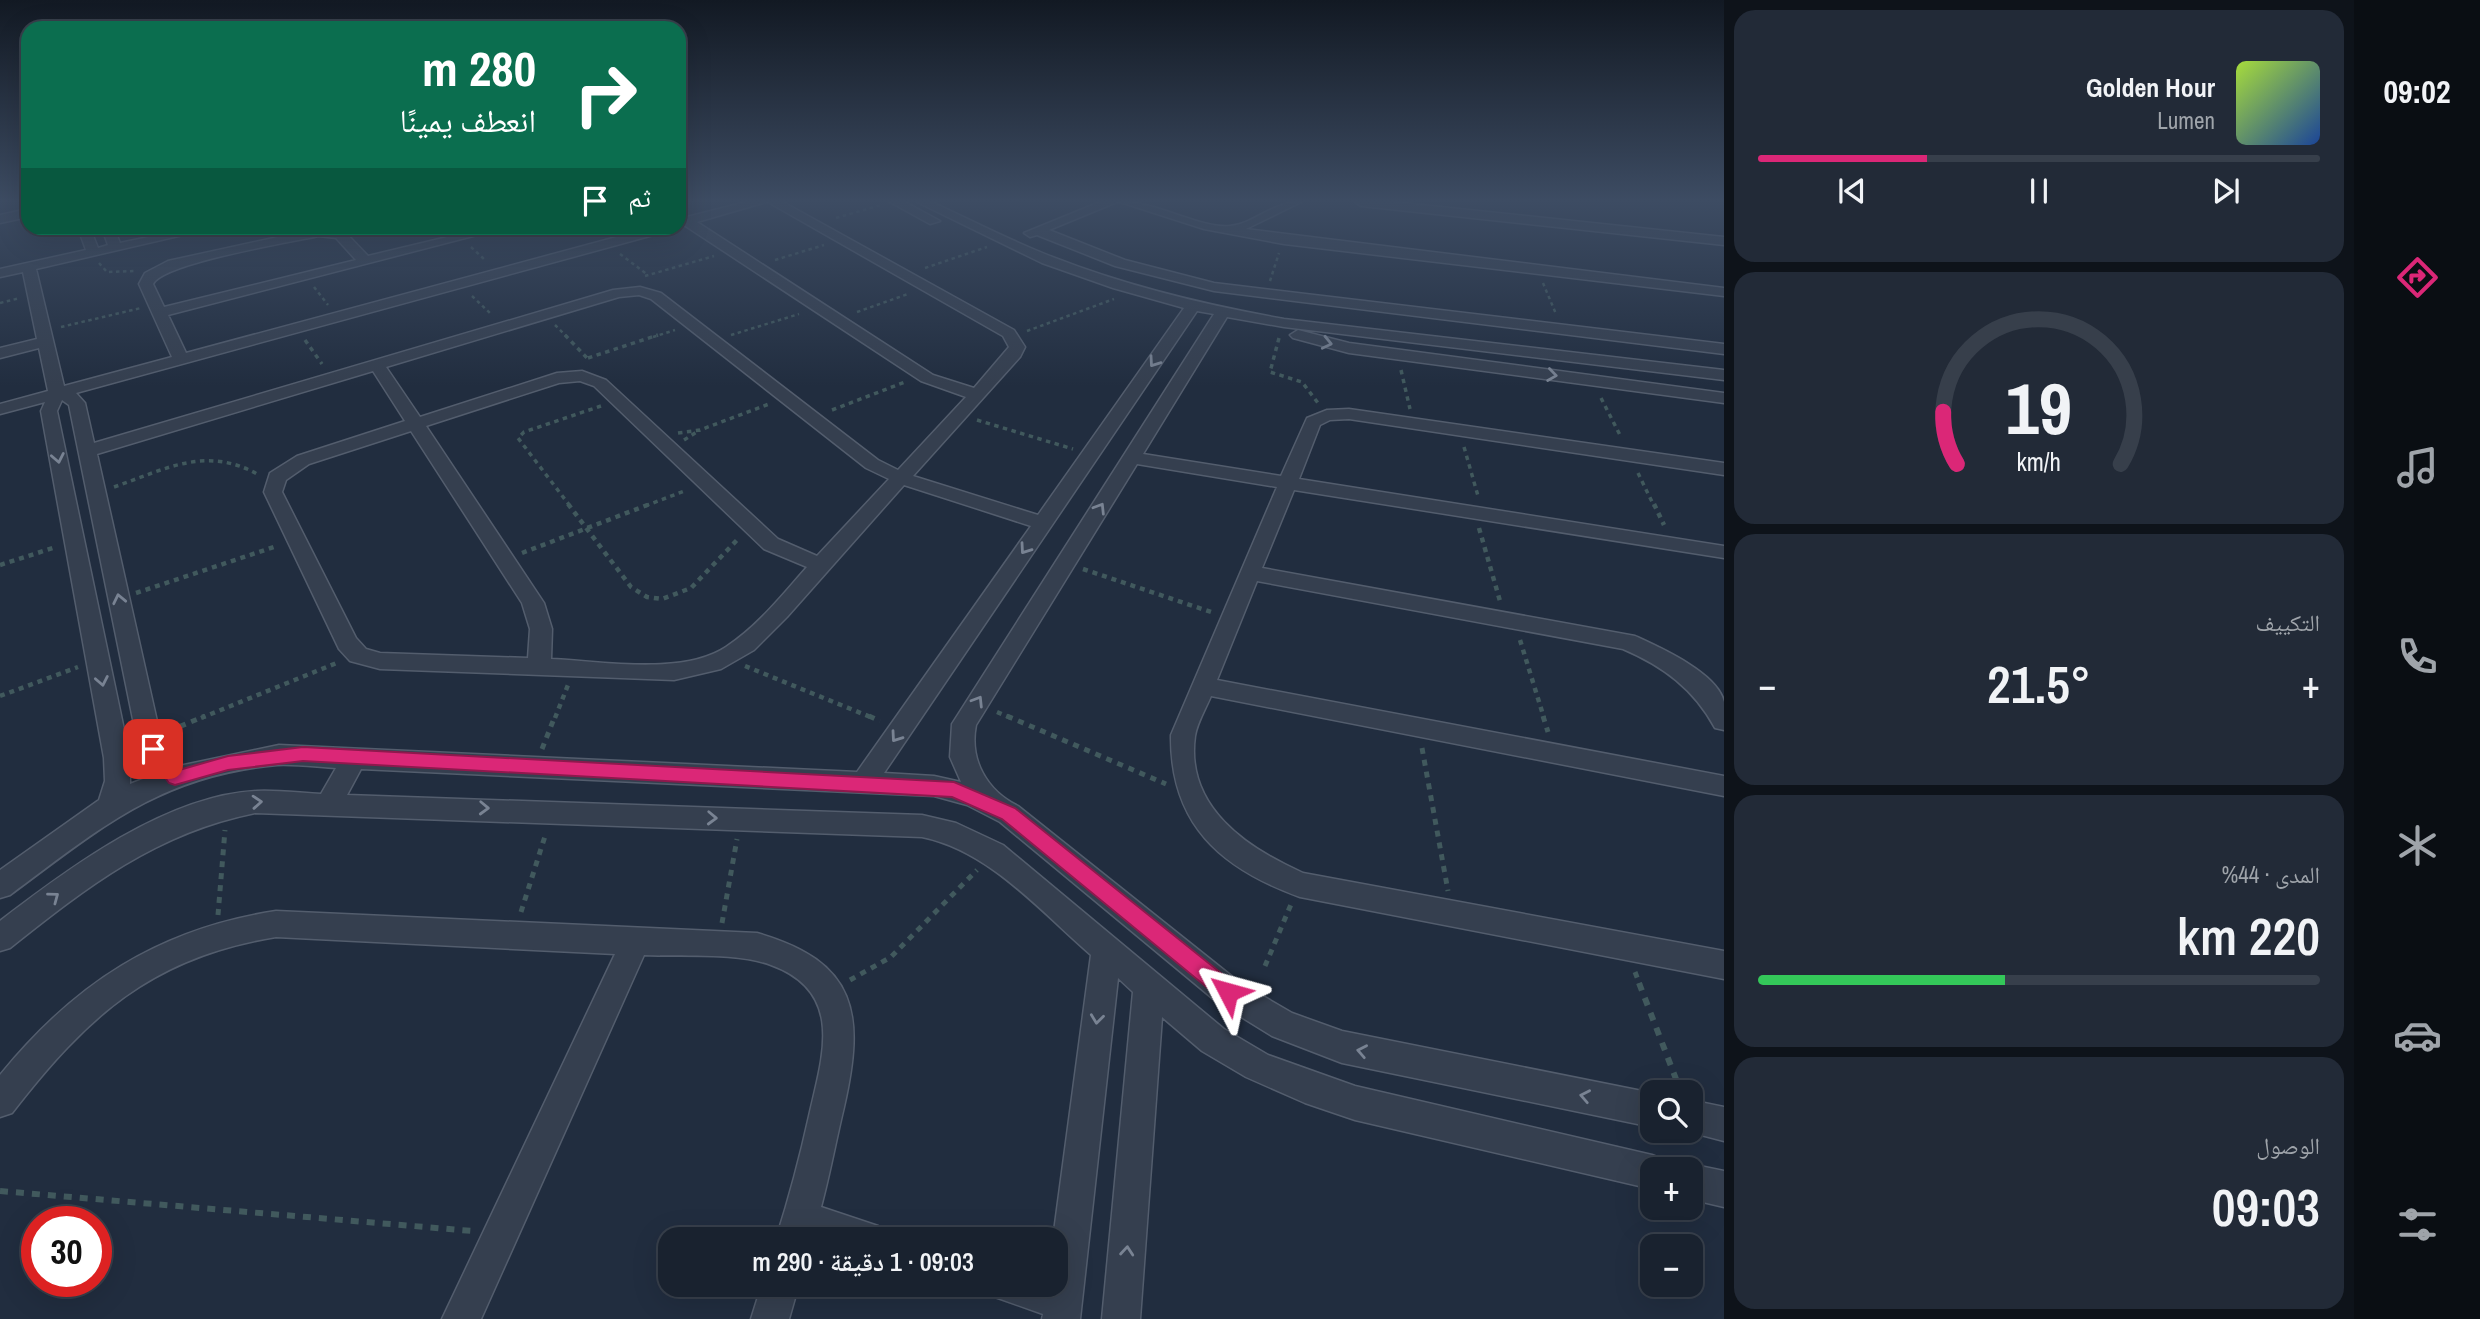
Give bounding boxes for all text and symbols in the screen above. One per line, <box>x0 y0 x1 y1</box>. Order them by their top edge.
text: 280 m <box>422 35 536 101</box>
icon: right <box>560 49 651 140</box>
text: Golden Hour <box>2086 70 2215 105</box>
text: 09:02 <box>2383 70 2451 113</box>
text: انعطف يمينًا <box>400 99 536 142</box>
text: Lumen <box>2157 105 2215 136</box>
icon: previous <box>1833 172 1871 210</box>
icon: pause <box>2020 172 2058 210</box>
icon: next <box>2207 172 2245 210</box>
text: ثم <box>628 180 651 215</box>
icon: arrive <box>576 182 614 220</box>
icon: directions <box>2393 253 2442 302</box>
one-way arrow <box>1321 335 1333 350</box>
one-way arrow <box>1150 354 1162 367</box>
text: 19 <box>2006 359 2072 457</box>
one-way arrow <box>1546 367 1558 382</box>
icon: music <box>2393 443 2442 492</box>
text: km/h <box>2017 444 2061 478</box>
one-way arrow <box>49 452 64 464</box>
one-way arrow <box>1091 503 1104 516</box>
one-way arrow <box>1021 541 1033 554</box>
one-way arrow <box>113 593 127 605</box>
text: التكييف <box>2255 607 2320 638</box>
icon: phone <box>2393 632 2442 681</box>
text: 21.5° <box>1987 649 2091 719</box>
text: − <box>1758 659 1776 710</box>
text: + <box>2302 659 2320 710</box>
one-way arrow <box>93 675 108 687</box>
one-way arrow <box>970 695 983 708</box>
pin <box>123 719 183 779</box>
one-way arrow <box>892 729 904 742</box>
icon: arrive <box>134 730 172 768</box>
one-way arrow <box>252 795 263 810</box>
one-way arrow <box>479 801 490 816</box>
one-way arrow <box>706 810 717 825</box>
icon: climate <box>2393 821 2442 870</box>
text: المدى · 44% <box>2222 859 2320 890</box>
one-way arrow <box>47 893 59 905</box>
text: 220 km <box>2177 901 2320 971</box>
position arrow <box>1191 955 1265 1029</box>
icon: car <box>2393 1011 2442 1060</box>
one-way arrow <box>1090 1013 1105 1025</box>
one-way arrow <box>1356 1044 1368 1059</box>
map controls <box>1640 1080 1703 1297</box>
button: search <box>1640 1080 1703 1143</box>
one-way arrow <box>1579 1089 1591 1104</box>
text: الوصول <box>2256 1130 2320 1161</box>
button: + <box>1640 1157 1703 1220</box>
text: 09:03 <box>2212 1172 2320 1242</box>
icon: filters <box>2393 1200 2442 1249</box>
speed limit sign: 30 <box>21 1206 112 1297</box>
button: − <box>1640 1234 1703 1297</box>
text: 09:03 · 1 دقيقة · 290 m <box>752 1244 974 1279</box>
one-way arrow <box>1119 1245 1134 1256</box>

